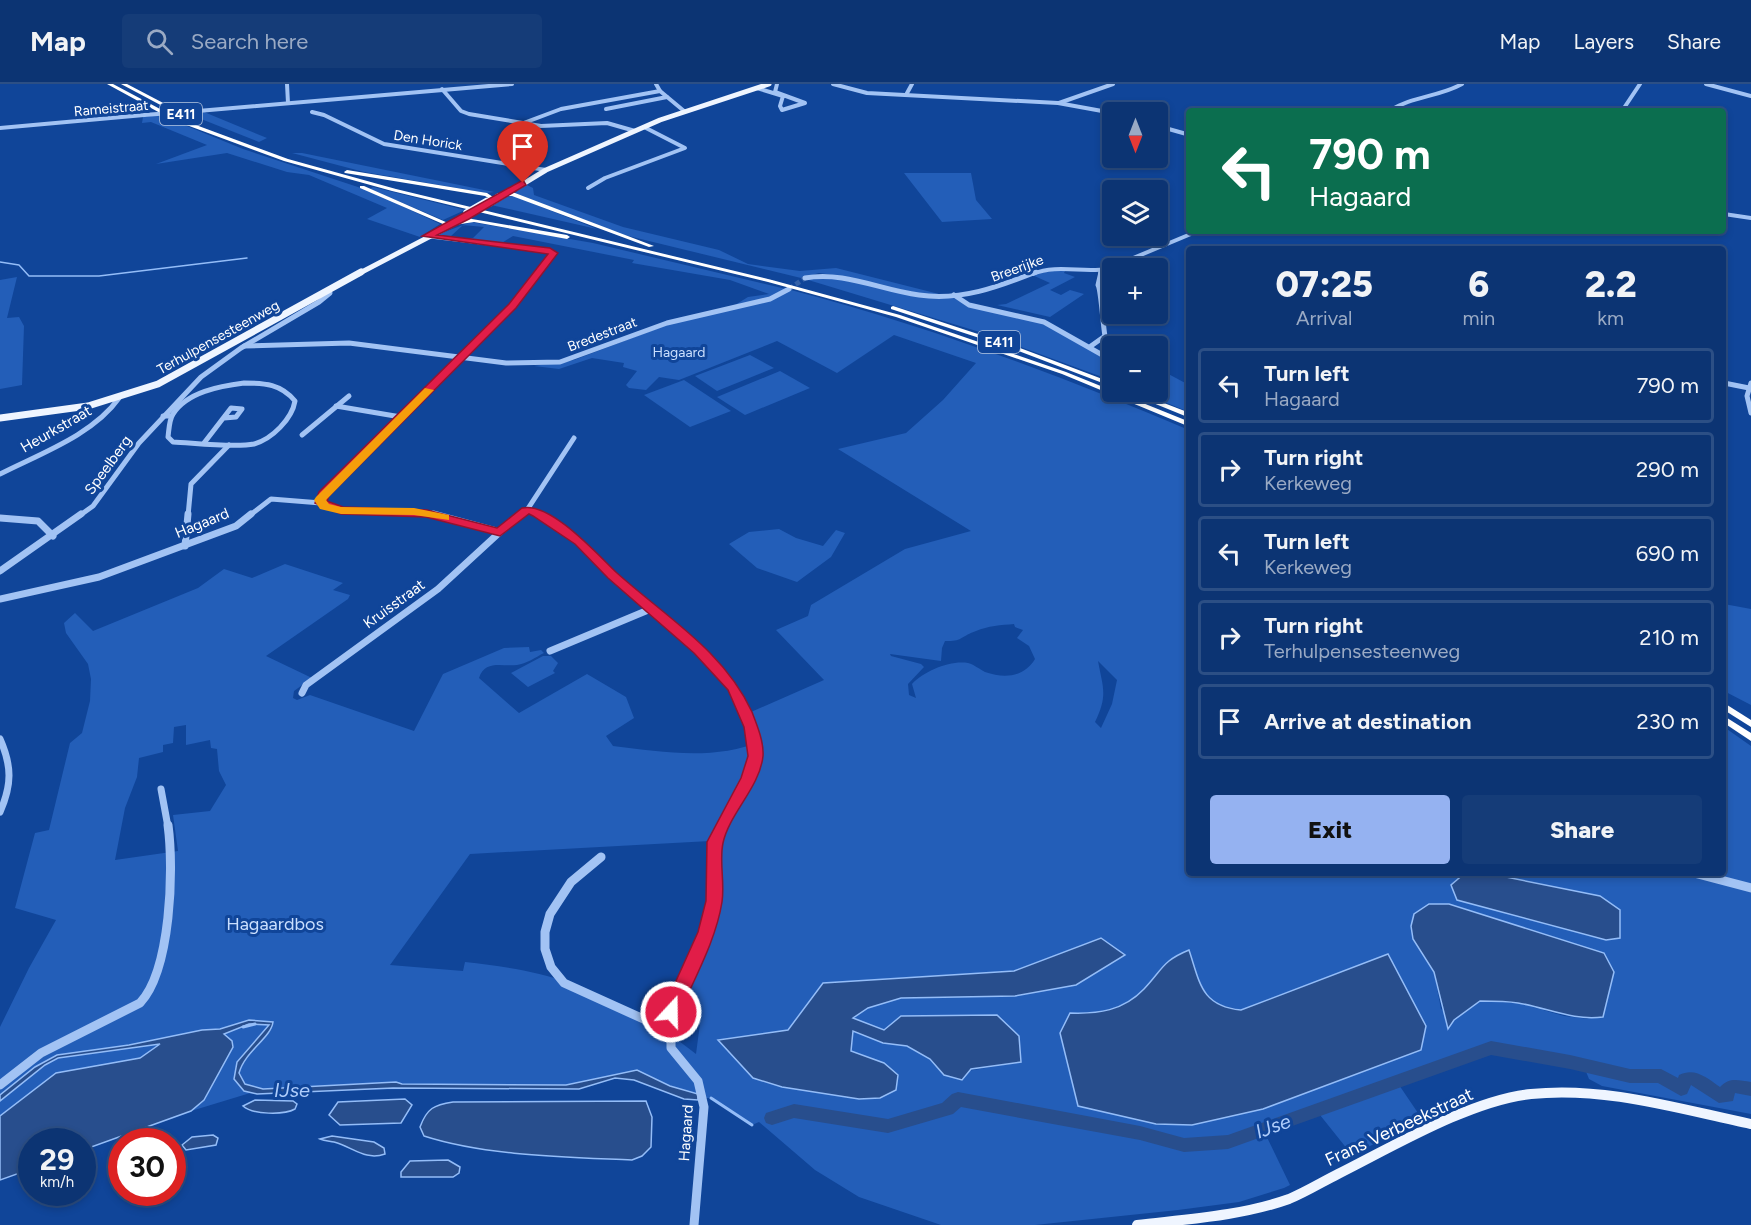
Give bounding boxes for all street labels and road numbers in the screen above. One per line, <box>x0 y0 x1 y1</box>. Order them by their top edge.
street label: Rameistraat <box>73 97 149 120</box>
road number: E411 <box>160 103 202 125</box>
street label: Den Horick <box>392 127 464 154</box>
street label: Breerijke <box>989 251 1046 286</box>
street label: Terhulpensesteenweg <box>154 297 282 378</box>
street label: Bredestraat <box>565 313 639 355</box>
road number: E411 <box>978 331 1020 353</box>
street label: Heurkstraat <box>17 401 95 457</box>
street label: Speelberg <box>81 432 135 498</box>
street label: Hagaard <box>172 504 232 542</box>
street label: Kruisstraat <box>360 575 429 632</box>
street label: Frans Verbeekstraat <box>1321 1083 1477 1171</box>
street label: Hagaard <box>675 1104 697 1162</box>

